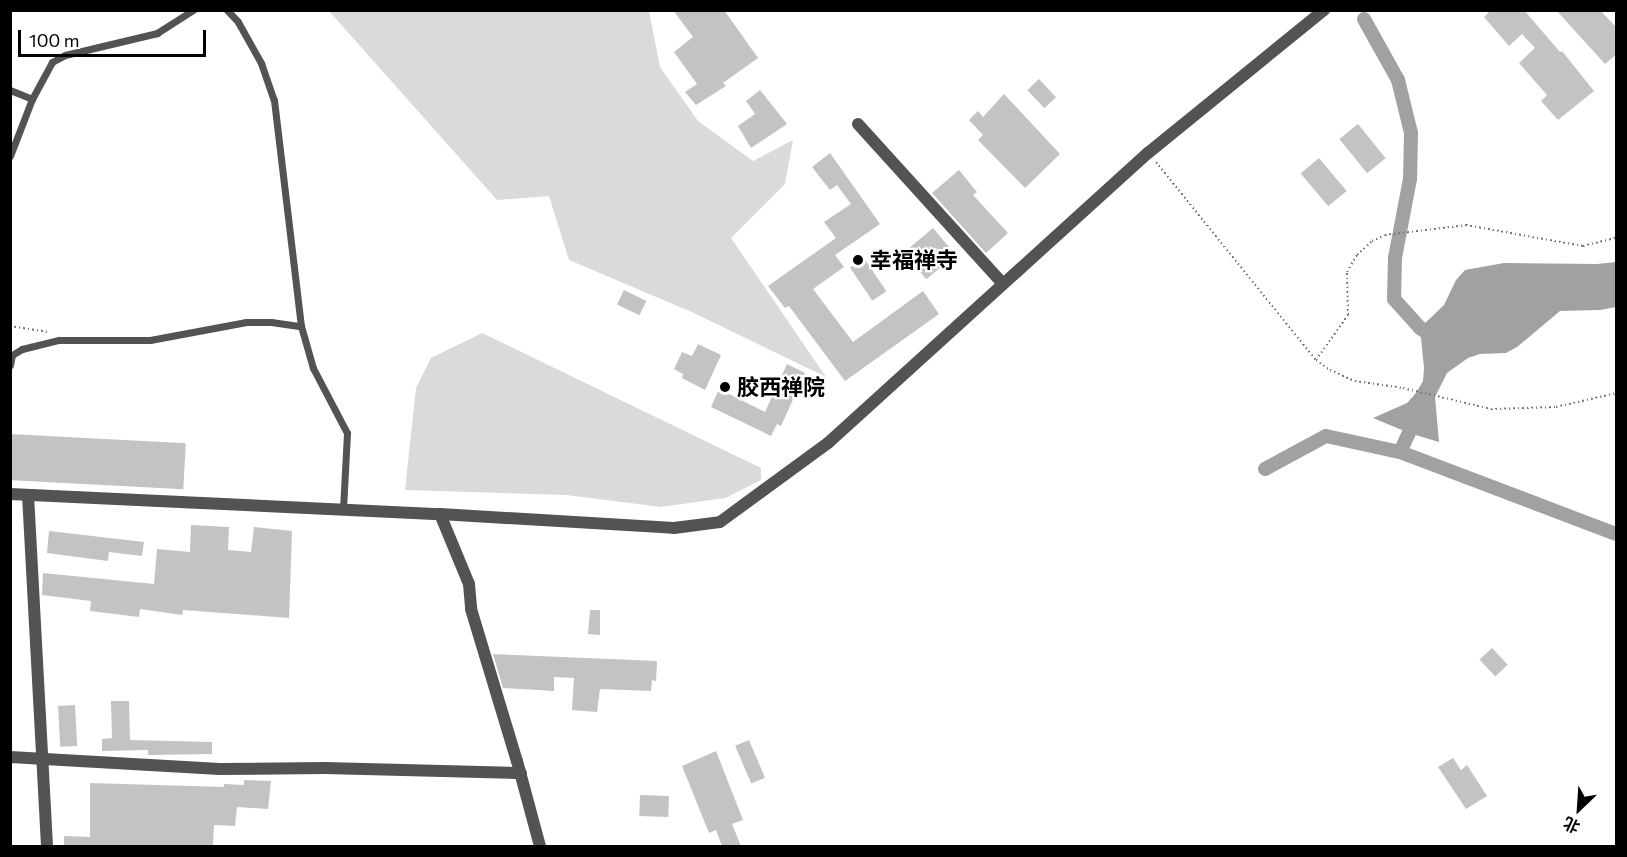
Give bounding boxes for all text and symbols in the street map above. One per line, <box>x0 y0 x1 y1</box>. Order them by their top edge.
scale bar <box>21 18 208 56</box>
text: 100 m <box>29 29 79 51</box>
place label: 幸福禅寺 <box>870 247 958 273</box>
marker: 幸福禅寺 <box>851 253 865 267</box>
place label: 胶西禅院 <box>737 374 825 400</box>
marker: 胶西禅院 <box>718 380 732 394</box>
north arrow <box>1549 779 1609 839</box>
text: 北 <box>1560 814 1582 838</box>

